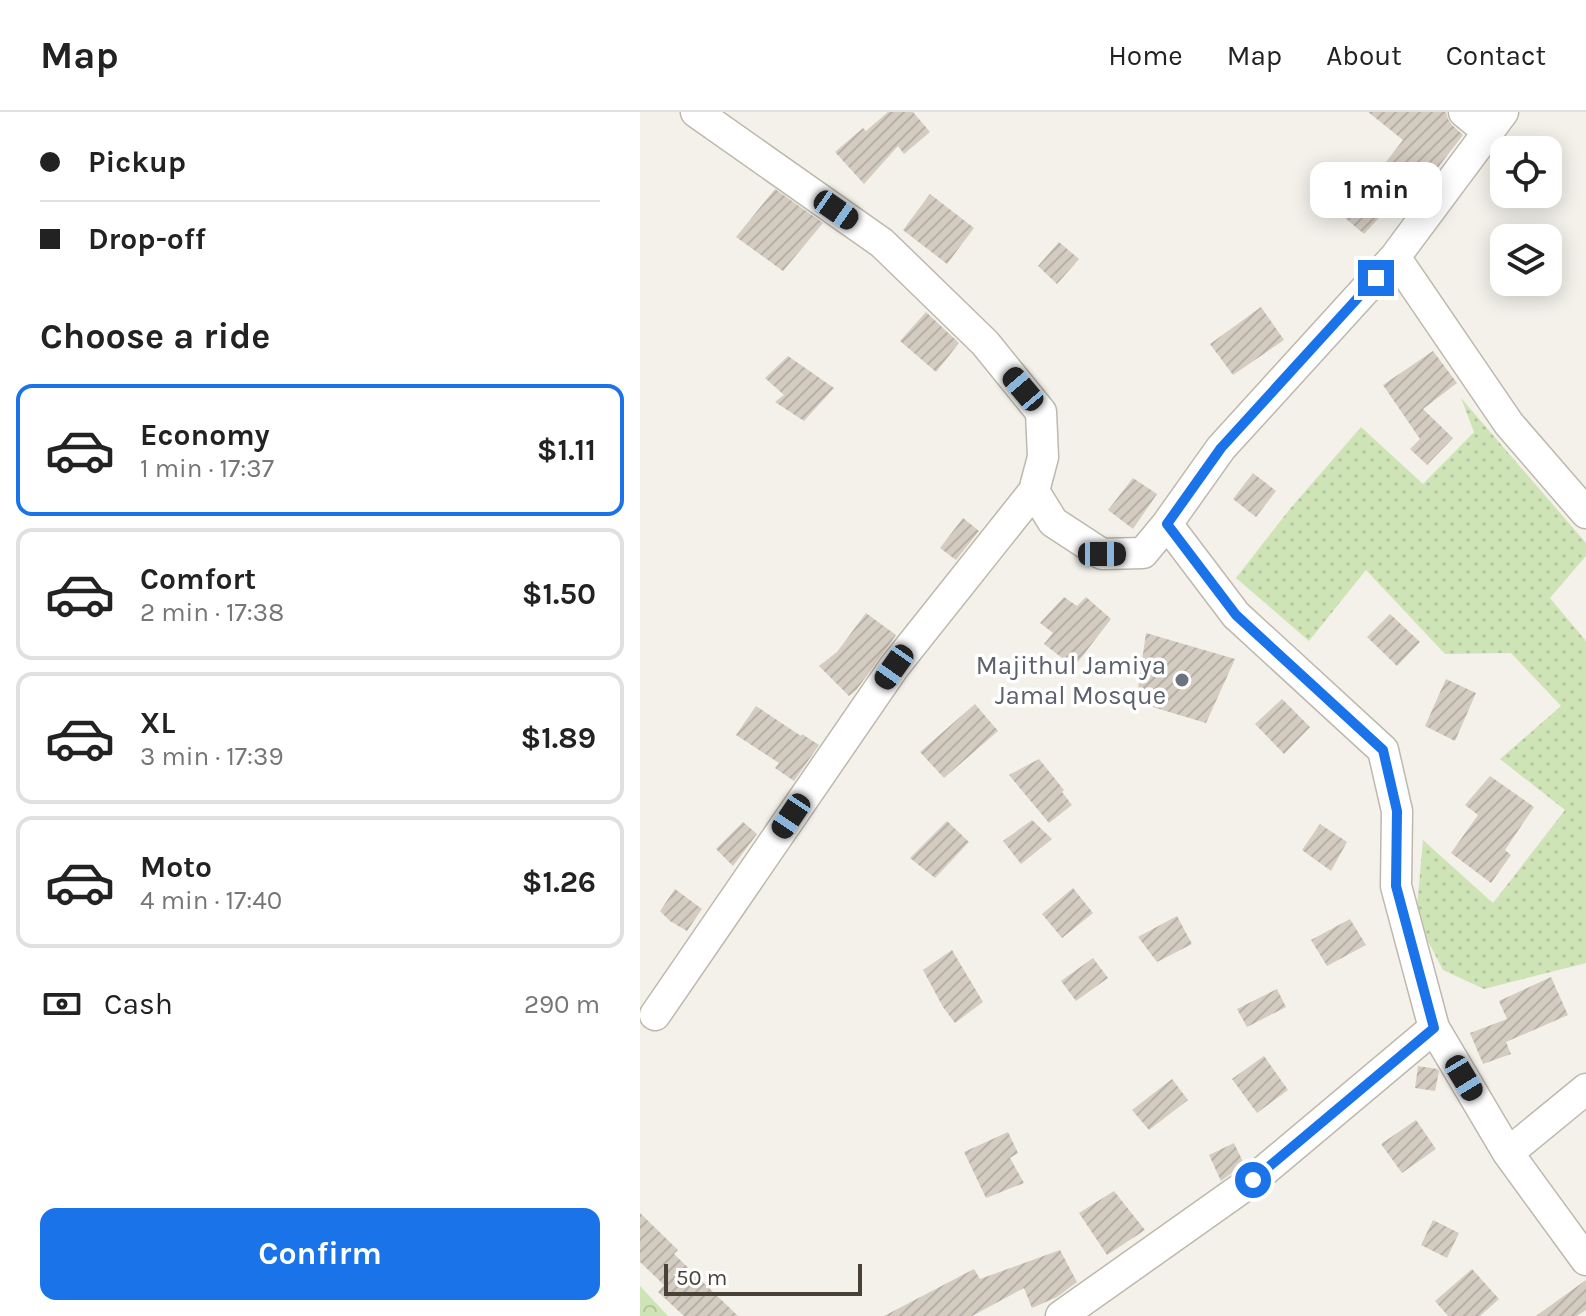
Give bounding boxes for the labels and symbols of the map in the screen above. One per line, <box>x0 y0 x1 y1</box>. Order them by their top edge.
callout: 1 min <box>1310 162 1442 218</box>
car <box>809 186 863 234</box>
route end <box>1358 260 1394 296</box>
car <box>998 363 1048 415</box>
car <box>1078 542 1126 566</box>
car <box>870 640 918 694</box>
place label: Majithul Jamiya Jamal Mosque <box>976 650 1166 711</box>
marker: Majithul Jamiya Jamal Mosque <box>1173 671 1191 689</box>
car <box>768 789 814 843</box>
car <box>1441 1051 1487 1105</box>
route start <box>1235 1162 1271 1198</box>
scale bar <box>664 1260 862 1296</box>

